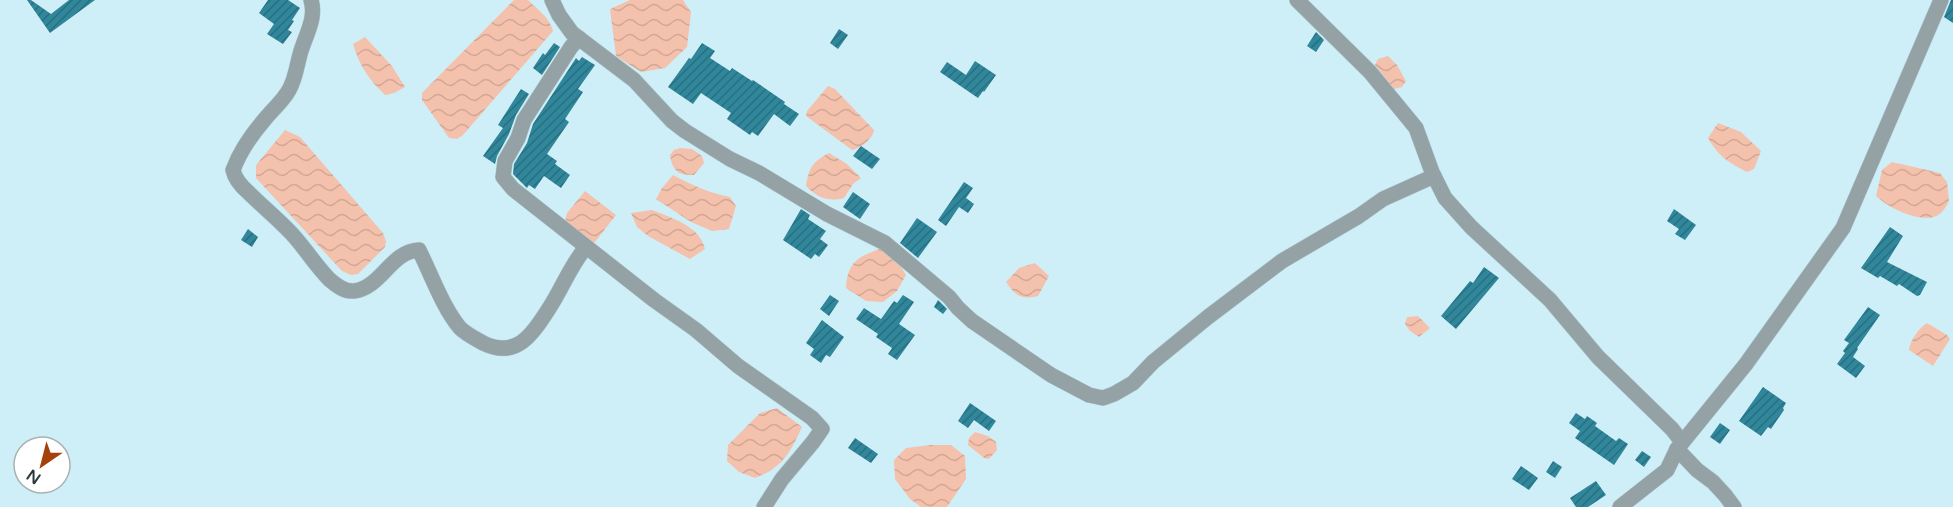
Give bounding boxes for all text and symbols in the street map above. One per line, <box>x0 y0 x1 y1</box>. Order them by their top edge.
north arrow <box>12 435 72 495</box>
text: N <box>23 465 45 488</box>

